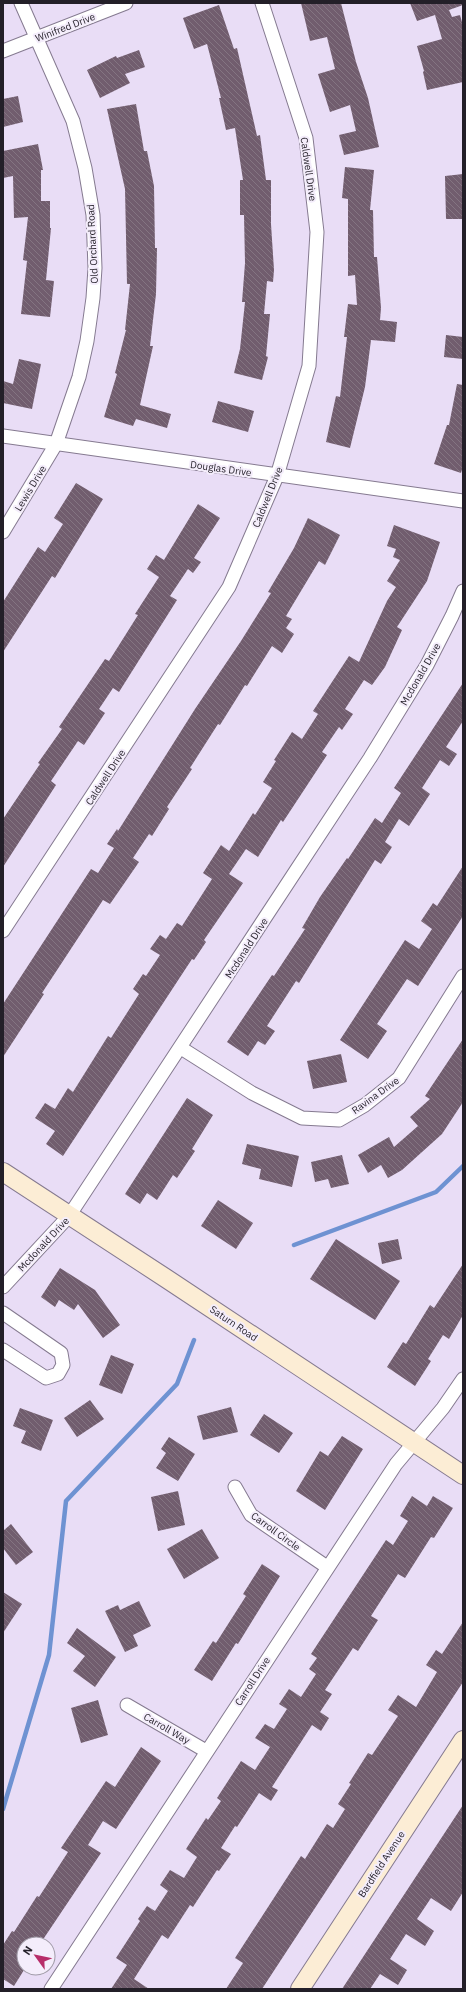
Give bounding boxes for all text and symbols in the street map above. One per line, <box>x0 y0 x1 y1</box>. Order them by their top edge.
street label: Winifred Drive <box>33 10 98 45</box>
street label: Caldwell Drive <box>298 136 319 202</box>
street label: Old Orchard Road <box>84 204 101 284</box>
street label: Douglas Drive <box>189 458 253 479</box>
street label: Lewis Drive <box>12 463 49 513</box>
street label: Caldwell Drive <box>249 465 286 529</box>
street label: Mcdonald Drive <box>397 640 444 708</box>
street label: Caldwell Drive <box>82 746 129 808</box>
street label: Mcdonald Drive <box>222 915 271 981</box>
street label: Ravina Drive <box>349 1074 402 1117</box>
street label: Mcdonald Drive <box>15 1214 72 1274</box>
street label: Saturn Road <box>207 1303 260 1344</box>
street label: Carroll Circle <box>249 1509 303 1554</box>
street label: Carroll Drive <box>232 1654 273 1708</box>
street label: Carroll Way <box>141 1710 192 1747</box>
street label: Bardfield Avenue <box>355 1828 408 1900</box>
north arrow <box>16 1936 56 1976</box>
text: N <box>20 1943 36 1958</box>

